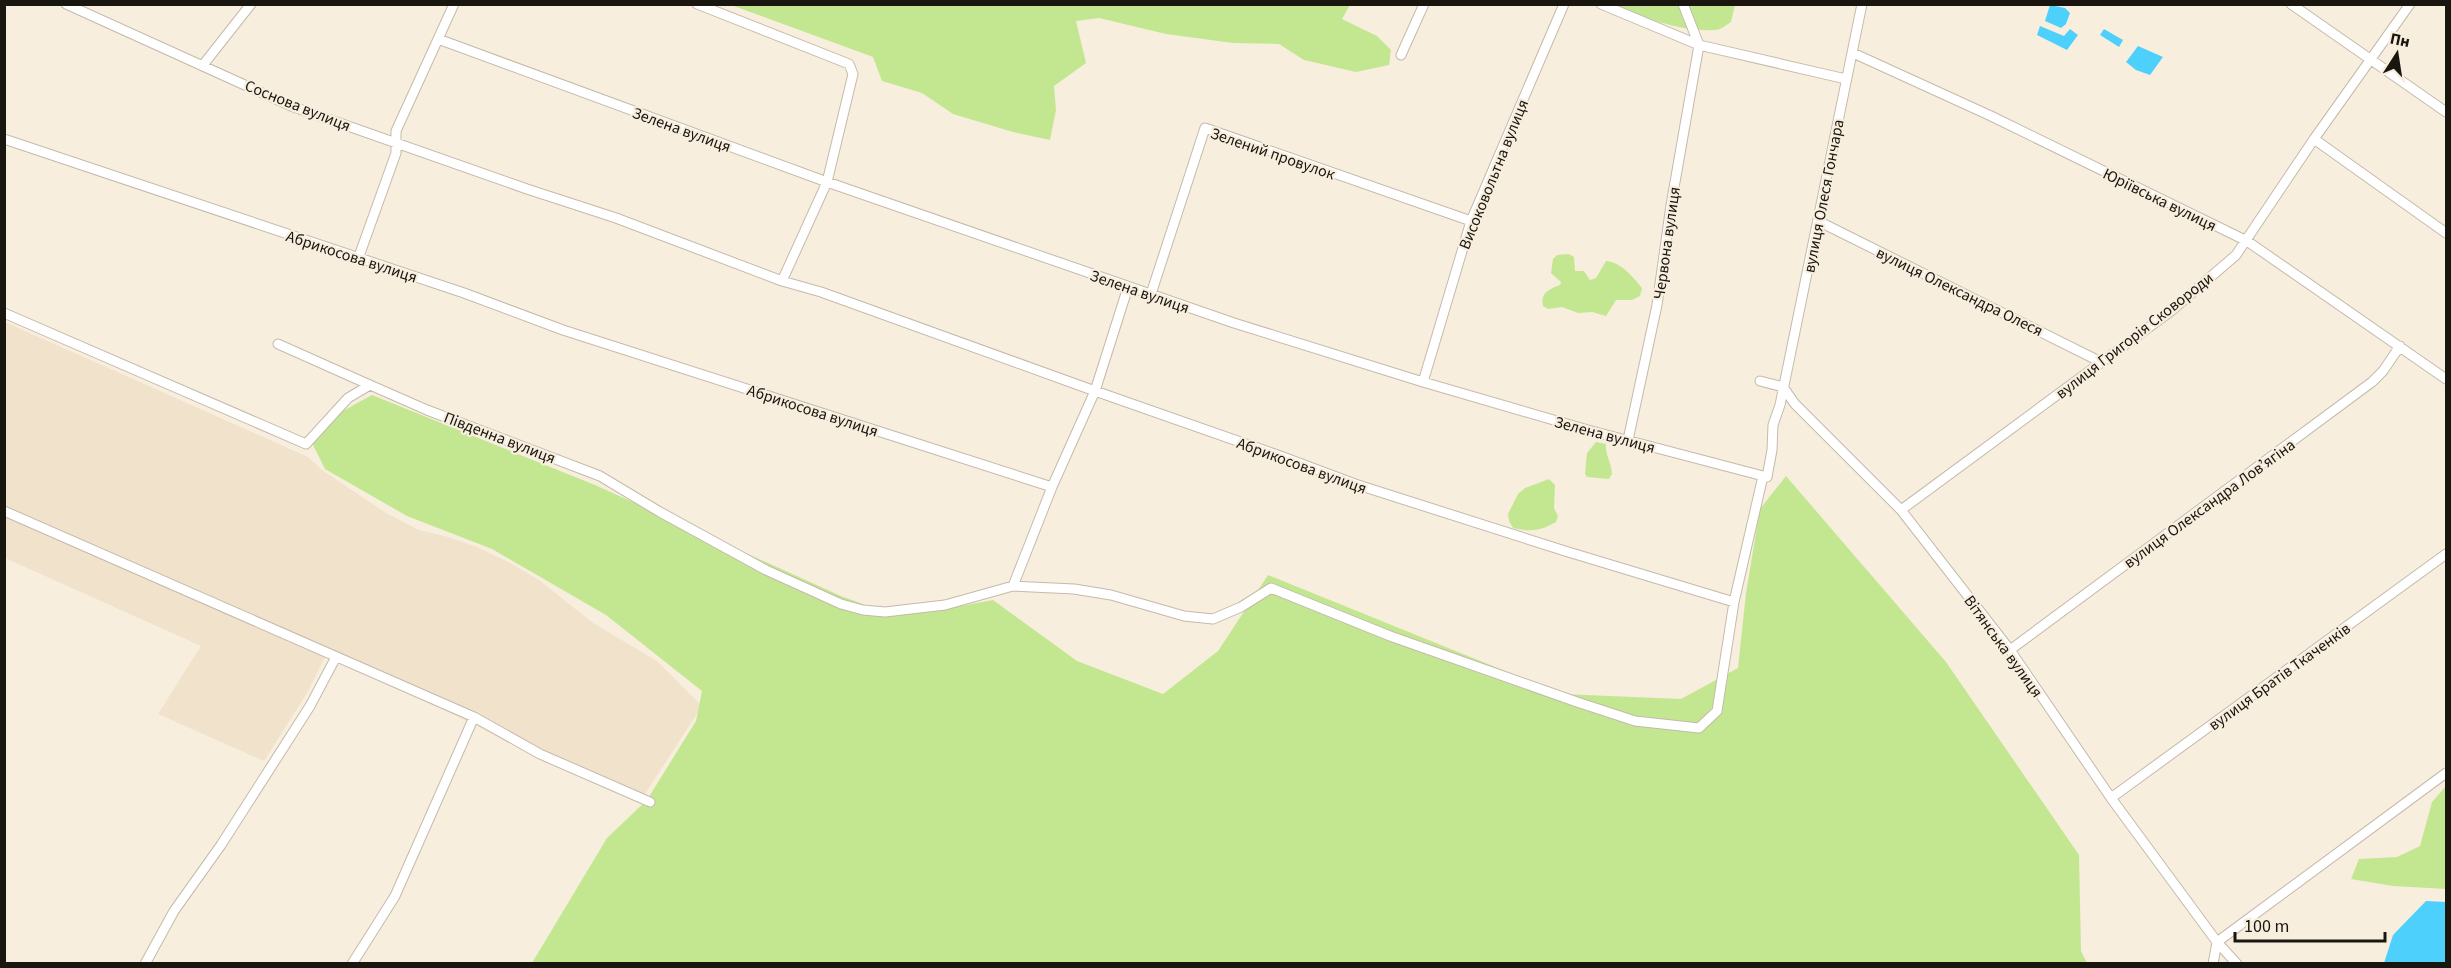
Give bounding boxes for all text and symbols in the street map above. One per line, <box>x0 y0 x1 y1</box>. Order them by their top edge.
north arrow <box>2367 24 2427 84</box>
text: Пн <box>2388 27 2412 53</box>
street label: Соснова вулиця <box>241 75 354 137</box>
street label: Високовольтна вулиця <box>1454 96 1534 253</box>
street label: Зелена вулиця <box>629 102 734 158</box>
street label: вулиця Олеся Гончара <box>1798 118 1850 275</box>
street label: Зелений провулок <box>1207 122 1338 186</box>
street label: Юріївська вулиця <box>2099 163 2220 237</box>
street label: Червона вулиця <box>1648 185 1686 301</box>
street label: Абрикосова вулиця <box>283 225 420 289</box>
street label: вулиця Олександра Олеся <box>1872 242 2047 342</box>
street label: Зелена вулиця <box>1087 265 1192 319</box>
street label: вулиця Григорія Сковороди <box>2051 267 2218 404</box>
street label: Абрикосова вулиця <box>744 379 881 443</box>
street label: Південна вулиця <box>441 406 559 469</box>
street label: Зелена вулиця <box>1552 411 1658 459</box>
street label: Абрикосова вулиця <box>1234 432 1370 500</box>
street label: вулиця Олександра Ловʼягіна <box>2119 434 2300 574</box>
street label: Вітянська вулиця <box>1959 591 2048 702</box>
street label: вулиця Братів Ткаченків <box>2204 618 2355 736</box>
scale bar <box>2235 905 2385 943</box>
text: 100 m <box>2244 914 2289 939</box>

